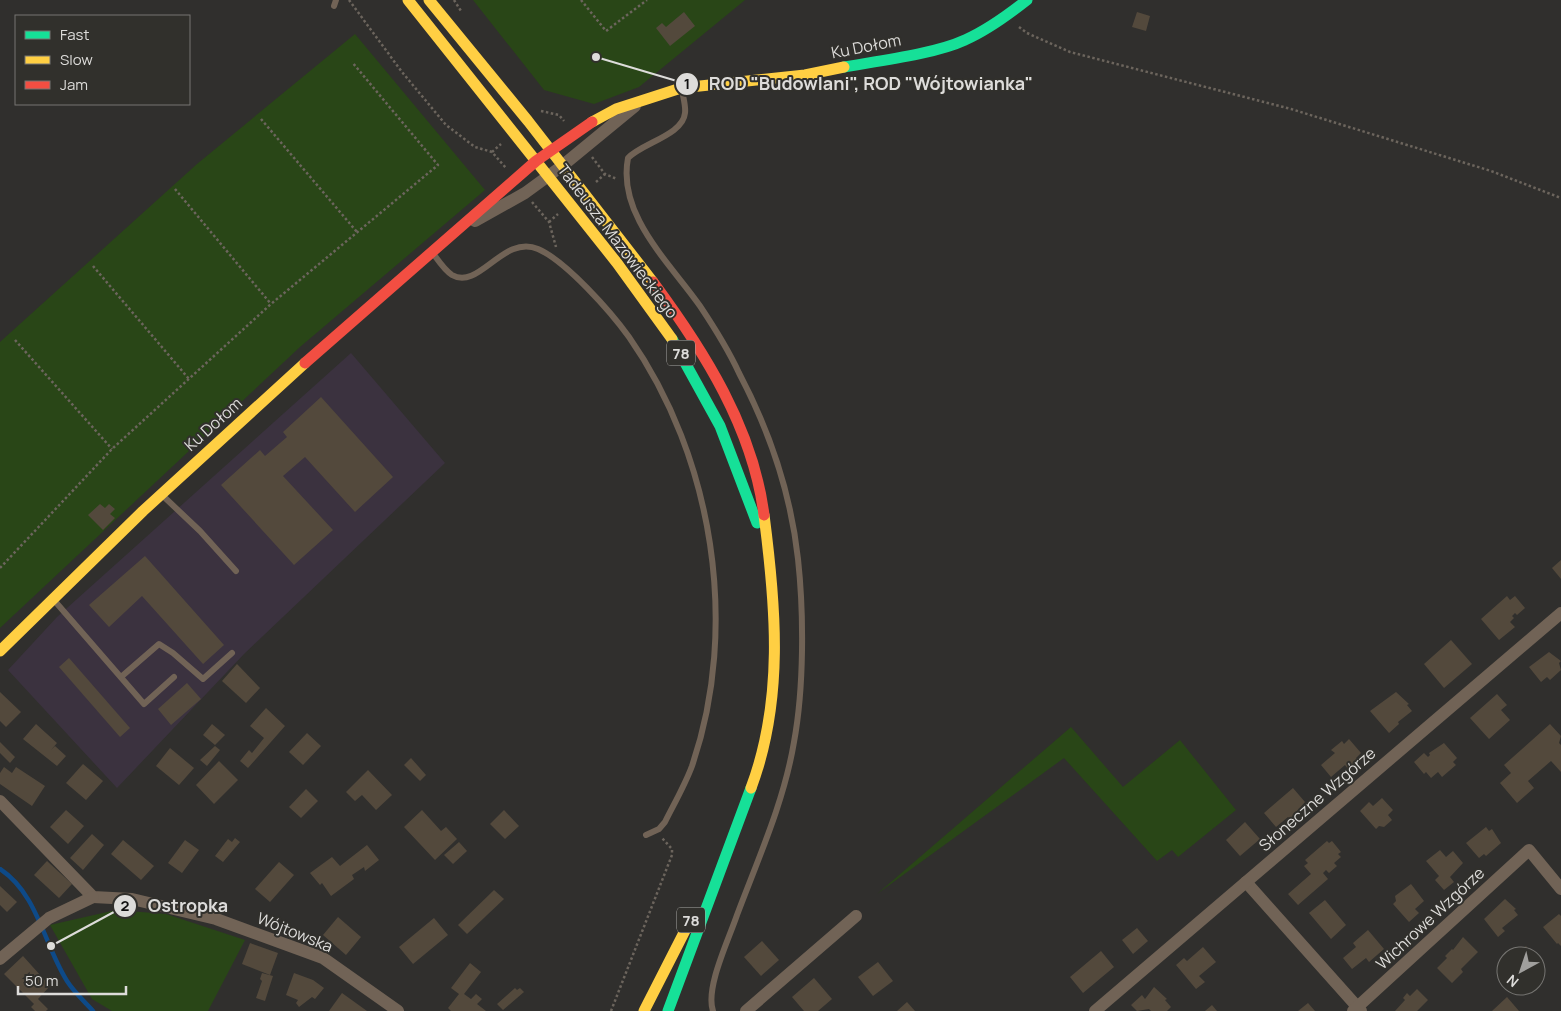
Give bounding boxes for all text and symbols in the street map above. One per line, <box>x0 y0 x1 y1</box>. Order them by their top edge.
legend <box>15 15 190 105</box>
text: Fast <box>60 24 89 45</box>
street label: Ku Dołom <box>829 28 903 64</box>
text: Slow <box>60 49 93 70</box>
callout: ROD "Budowlani", ROD "Wójtowianka" <box>674 67 1043 100</box>
text: ROD "Budowlani", ROD "Wójtowianka" <box>709 71 1033 95</box>
text: 1 <box>684 73 690 94</box>
text: Jam <box>60 74 88 95</box>
street label: Tadeusza Mazowieckiego <box>553 159 683 323</box>
road number: 78 <box>667 340 695 366</box>
street label: Ku Dołom <box>179 392 247 456</box>
street label: Słoneczne Wzgórze <box>1254 742 1380 856</box>
street label: Wichrowe Wzgórze <box>1371 862 1489 974</box>
callout: Ostropka <box>113 889 238 922</box>
text: Ostropka <box>148 893 228 917</box>
text: 2 <box>121 895 130 916</box>
street label: Wójtowska <box>254 907 336 957</box>
road number: 78 <box>677 908 705 932</box>
north arrow <box>1496 946 1546 996</box>
scale bar <box>18 964 125 996</box>
text: 50 m <box>25 970 59 991</box>
text: N <box>1502 971 1522 992</box>

